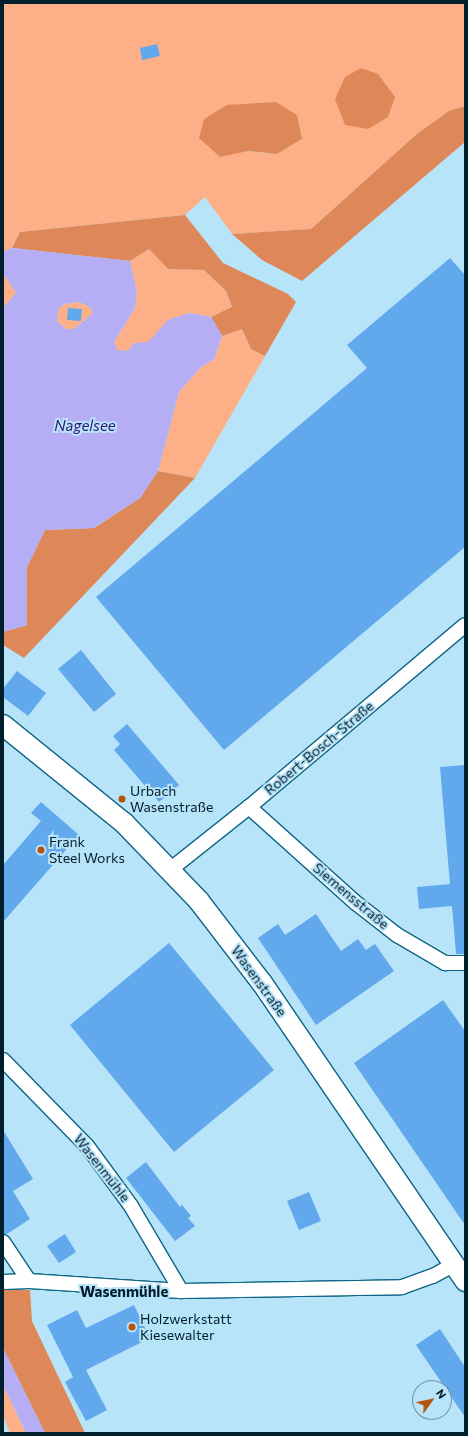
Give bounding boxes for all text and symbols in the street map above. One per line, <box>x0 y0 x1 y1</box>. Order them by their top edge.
water label: Nagelsee <box>54 417 116 435</box>
street label: Robert-Bosch-Straße <box>261 697 377 799</box>
place label: Urbach Wasenstraße <box>130 783 213 816</box>
marker: Urbach Wasenstraße <box>117 794 127 804</box>
place label: Frank Steel Works <box>49 834 125 866</box>
marker: Frank Steel Works <box>36 845 46 855</box>
street label: Siemensstraße <box>310 859 392 933</box>
street label: Wasenstraße <box>228 942 290 1020</box>
street label: Wasenmühle <box>70 1131 134 1205</box>
district label: Wasenmühle <box>80 1283 168 1301</box>
place label: Holzwerkstatt Kiesewalter <box>140 1311 232 1344</box>
marker: Holzwerkstatt Kiesewalter <box>127 1322 137 1332</box>
north arrow <box>412 1380 452 1420</box>
text: N <box>434 1387 449 1401</box>

